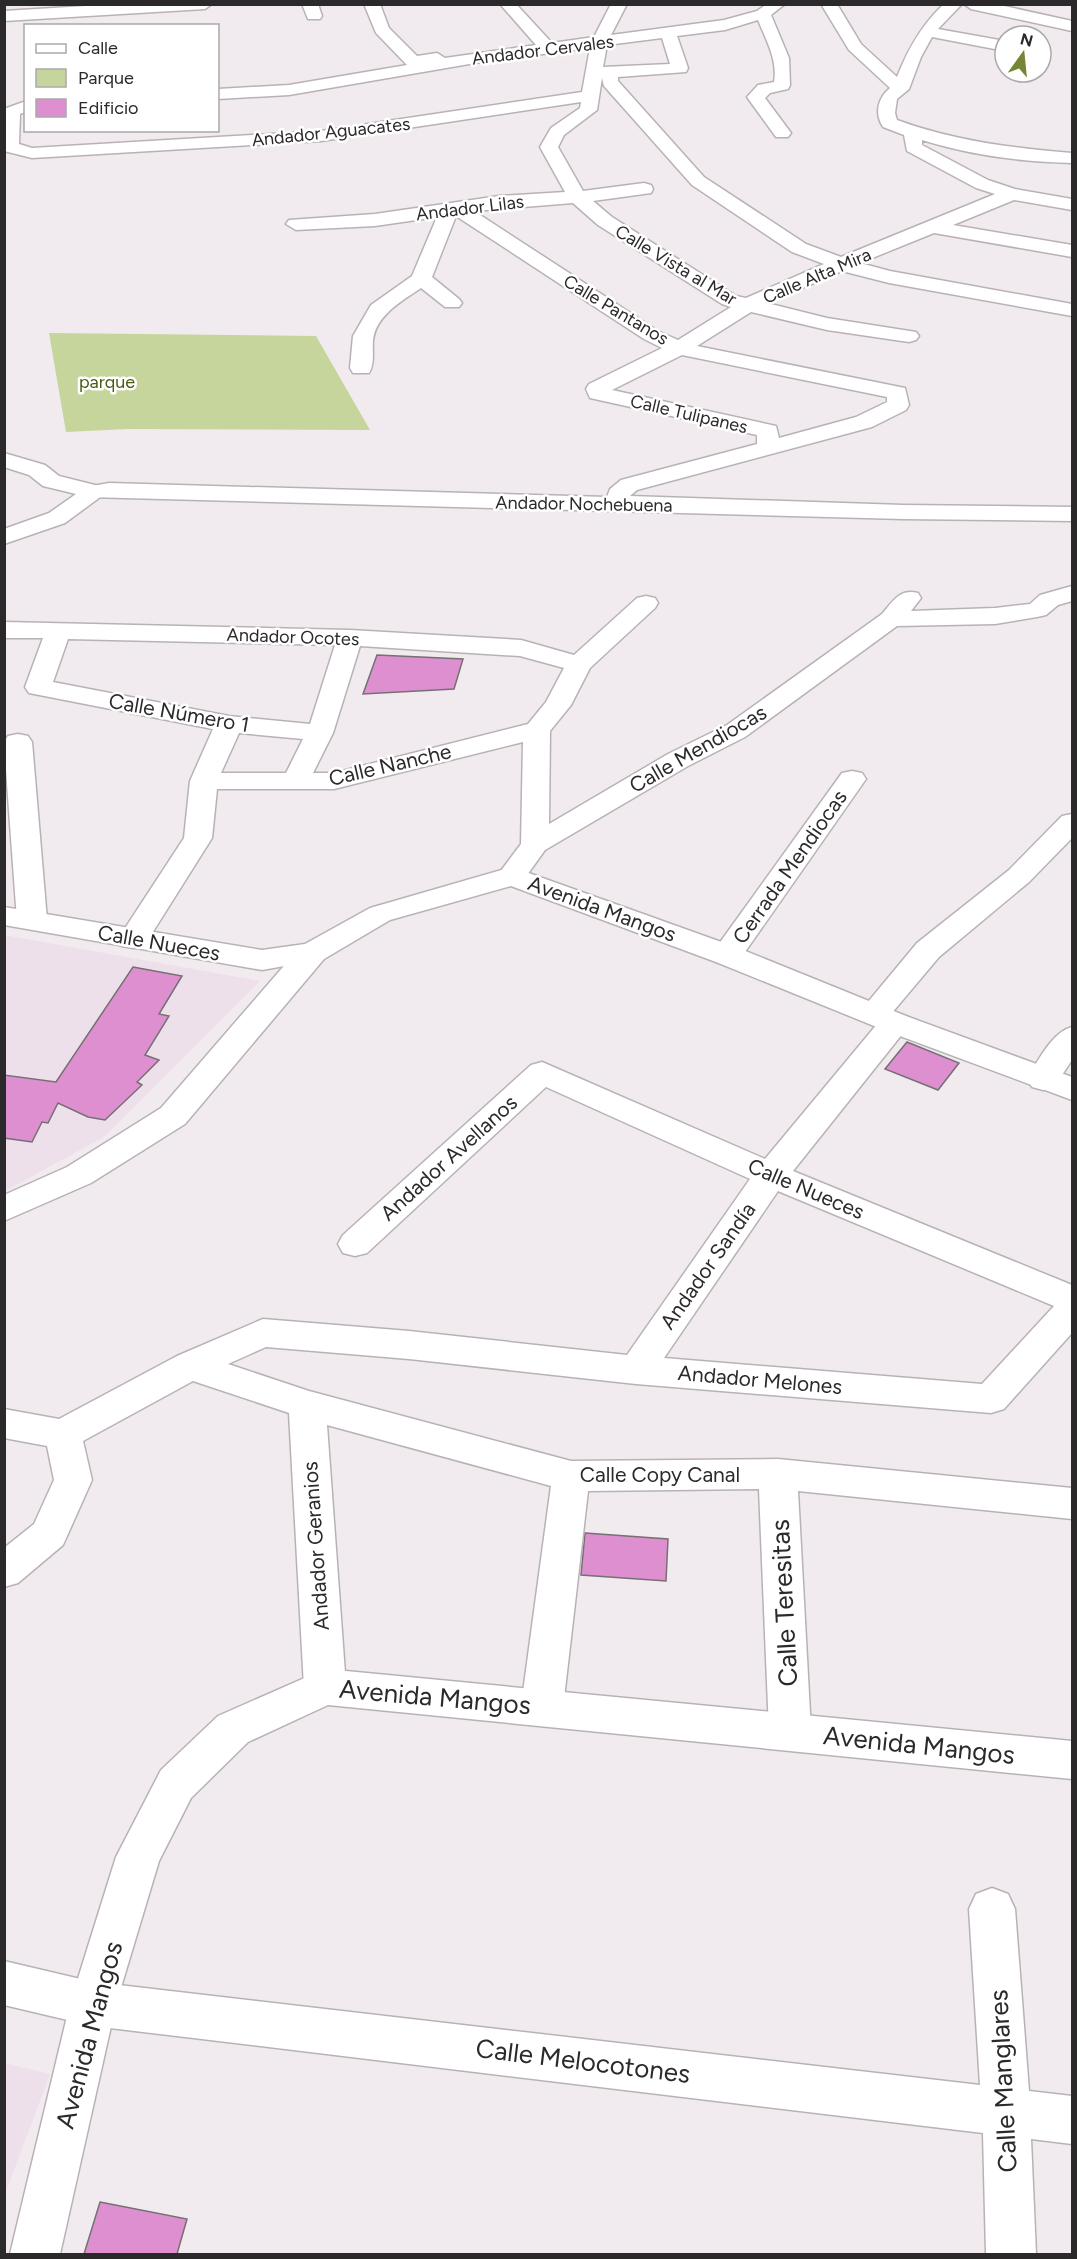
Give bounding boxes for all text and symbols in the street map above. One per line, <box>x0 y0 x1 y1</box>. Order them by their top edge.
legend <box>24 24 219 132</box>
north arrow <box>993 24 1053 84</box>
text: N <box>1018 29 1035 51</box>
street label: Andador Cervales <box>471 30 615 70</box>
text: Calle <box>78 37 118 59</box>
text: Parque <box>78 67 134 89</box>
text: Edificio <box>78 97 139 119</box>
street label: Andador Aguacates <box>251 113 411 151</box>
street label: Andador Lilas <box>415 190 525 226</box>
street label: Calle Vista al Mar <box>611 220 741 310</box>
street label: Calle Alta Mira <box>760 243 874 309</box>
street label: Calle Pantanos <box>559 270 673 350</box>
park label: parque <box>79 371 135 393</box>
street label: Calle Tulipanes <box>628 390 750 438</box>
street label: Andador Nochebuena <box>495 491 673 517</box>
street label: Andador Ocotes <box>226 624 360 650</box>
street label: Calle Número 1 <box>107 688 251 737</box>
street label: Calle Mendiocas <box>625 699 771 798</box>
street label: Calle Nanche <box>326 738 454 791</box>
street label: Cerrada Mendiocas <box>727 785 852 948</box>
street label: Avenida Mangos <box>525 870 679 947</box>
street label: Calle Nueces <box>96 919 222 966</box>
street label: Andador Avellanos <box>375 1090 522 1226</box>
street label: Calle Nueces <box>744 1153 868 1224</box>
street label: Andador Sandía <box>655 1198 761 1334</box>
street label: Andador Melones <box>677 1360 843 1399</box>
street label: Andador Geranios <box>297 1461 334 1631</box>
street label: Calle Copy Canal <box>580 1462 740 1487</box>
street label: Calle Teresitas <box>764 1519 804 1687</box>
street label: Avenida Mangos <box>338 1673 532 1721</box>
street label: Avenida Mangos <box>822 1719 1016 1771</box>
street label: Avenida Mangos <box>49 1938 129 2132</box>
street label: Calle Manglares <box>982 1989 1024 2173</box>
street label: Calle Melocotones <box>474 2032 692 2090</box>

